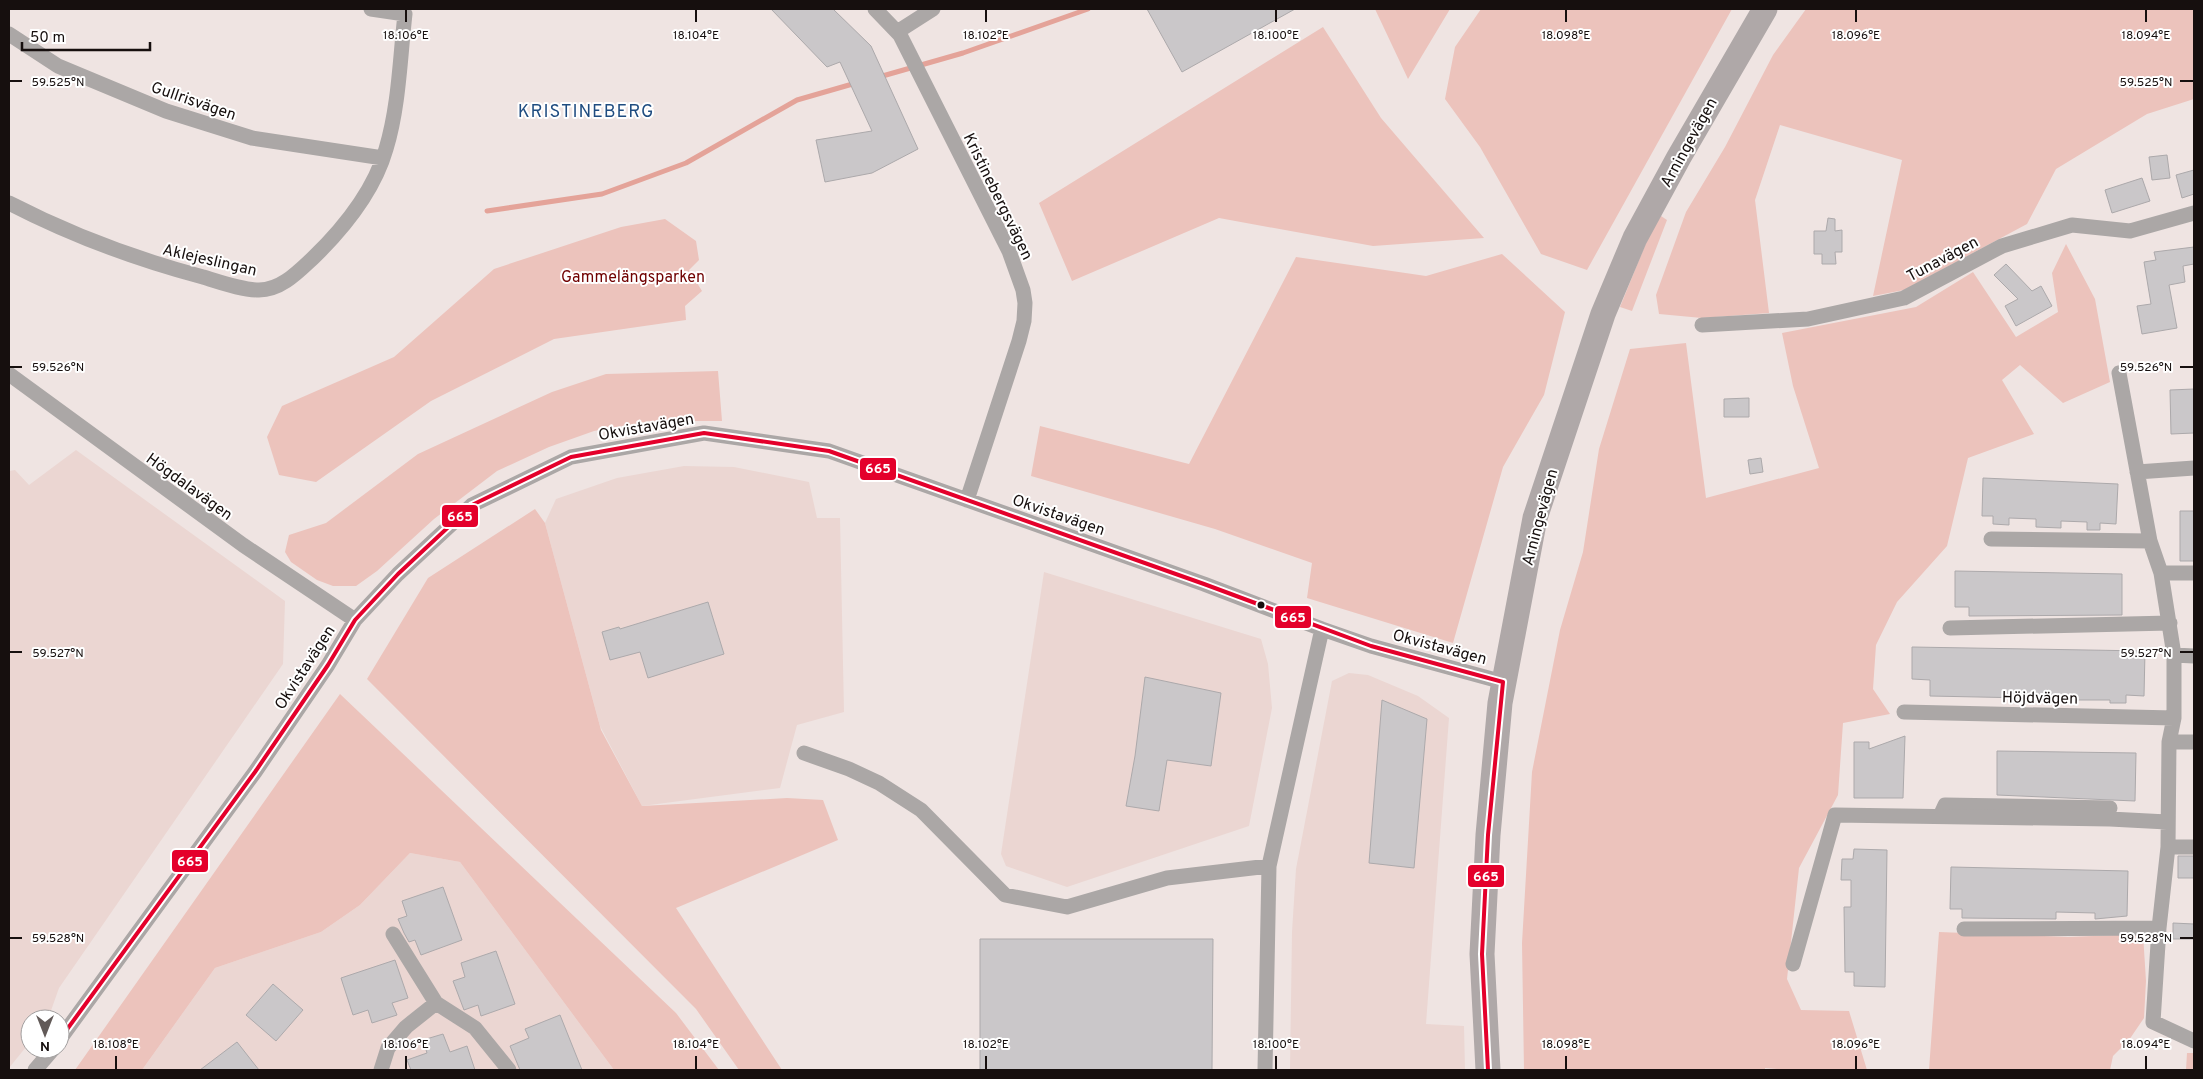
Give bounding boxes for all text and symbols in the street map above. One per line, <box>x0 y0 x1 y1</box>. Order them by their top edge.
scale bar <box>22 20 150 52</box>
text: 18.106°E <box>383 28 429 44</box>
text: 18.104°E <box>673 28 719 44</box>
text: 18.102°E <box>963 28 1009 44</box>
text: 18.100°E <box>1253 28 1299 44</box>
text: 18.098°E <box>1542 28 1590 44</box>
text: 18.096°E <box>1832 28 1880 44</box>
text: 18.094°E <box>2122 28 2170 44</box>
text: 50 m <box>30 29 65 48</box>
text: 59.525°N <box>32 75 84 91</box>
text: 59.525°N <box>2120 75 2172 91</box>
street label: Gullrisvägen <box>148 78 239 126</box>
street label: Arningevägen <box>1657 95 1723 191</box>
district label: KRISTINEBERG <box>518 101 654 124</box>
street label: Kristinebergsvägen <box>958 130 1037 264</box>
street label: Tunavägen <box>1904 233 1982 287</box>
street label: Aklejeslingan <box>160 240 259 282</box>
park label: Gammelängsparken <box>561 268 705 288</box>
text: 59.526°N <box>32 360 84 376</box>
text: 59.526°N <box>2120 360 2172 376</box>
street label: Okvistavägen <box>597 410 696 446</box>
street label: Högdalavägen <box>142 449 236 526</box>
line badge: 665 <box>859 457 897 481</box>
text: 665 <box>865 461 891 478</box>
street label: Arningevägen <box>1518 467 1563 568</box>
street label: Okvistavägen <box>1009 491 1107 541</box>
line badge: 665 <box>441 504 479 528</box>
text: 665 <box>447 509 473 526</box>
unlabelled marker <box>1256 600 1266 610</box>
line badge: 665 <box>1274 605 1312 629</box>
text: 665 <box>1280 610 1306 627</box>
street label: Okvistavägen <box>271 622 340 714</box>
street label: Okvistavägen <box>1390 626 1489 670</box>
text: 59.527°N <box>32 646 84 662</box>
text: 59.527°N <box>2120 646 2172 662</box>
street label: Höjdvägen <box>2002 688 2078 710</box>
line badge: 665 <box>171 849 209 873</box>
text: 665 <box>177 854 203 871</box>
line badge: 665 <box>1467 864 1505 888</box>
text: 665 <box>1473 869 1499 886</box>
text: 59.528°N <box>32 931 84 947</box>
text: 59.528°N <box>2120 931 2172 947</box>
north arrow <box>20 1009 70 1059</box>
text: N <box>40 1037 50 1054</box>
text: 18.108°E <box>93 1037 139 1053</box>
text: 18.106°E <box>383 1037 429 1053</box>
text: 18.104°E <box>673 1037 719 1053</box>
text: 18.102°E <box>963 1037 1009 1053</box>
text: 18.100°E <box>1253 1037 1299 1053</box>
text: 18.098°E <box>1542 1037 1590 1053</box>
text: 18.096°E <box>1832 1037 1880 1053</box>
text: 18.094°E <box>2122 1037 2170 1053</box>

